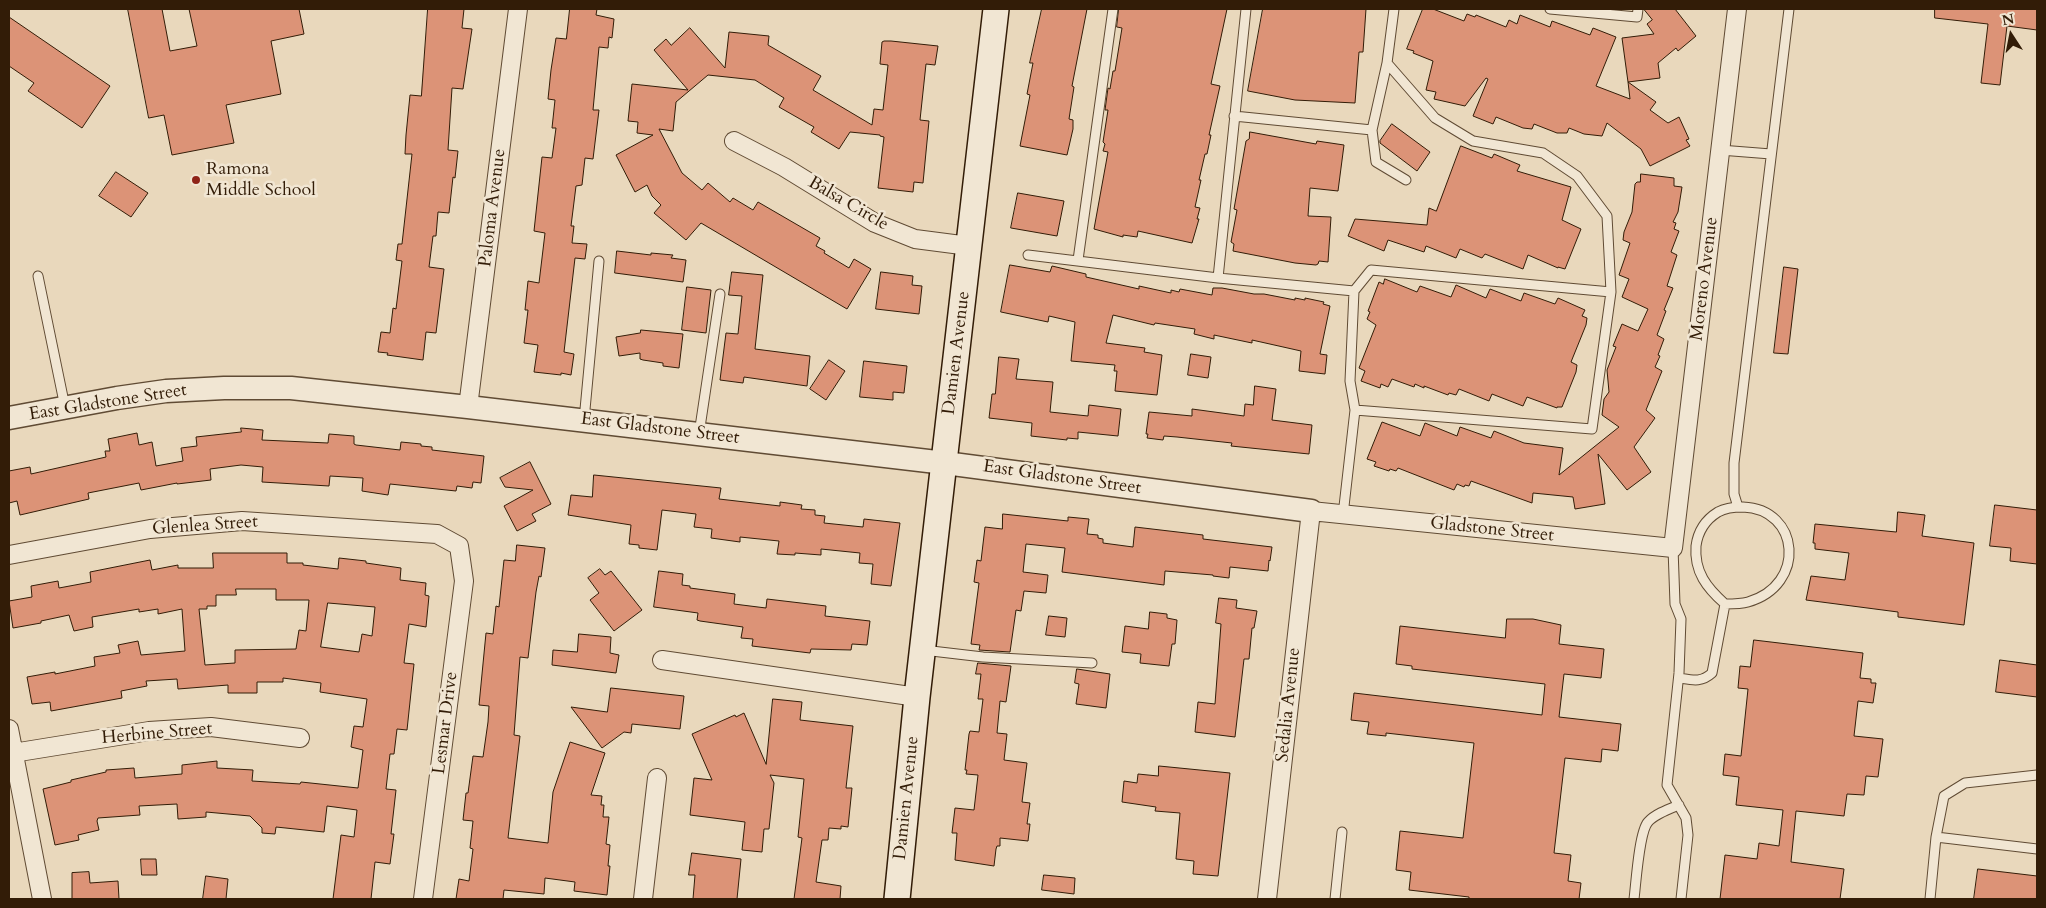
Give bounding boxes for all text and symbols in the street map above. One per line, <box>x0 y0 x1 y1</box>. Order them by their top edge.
text: N <box>2000 9 2016 30</box>
north arrow <box>1986 10 2036 60</box>
street label: Paloma Avenue <box>475 148 511 268</box>
place label: Ramona Middle School <box>206 159 316 202</box>
street label: Balsa Circle <box>804 172 892 236</box>
marker: Ramona Middle School <box>190 174 202 186</box>
street label: Moreno Avenue <box>1687 216 1723 342</box>
street label: Damien Avenue <box>939 290 975 416</box>
street label: East Gladstone Street <box>27 380 189 426</box>
street label: East Gladstone Street <box>579 409 741 449</box>
street label: East Gladstone Street <box>981 456 1143 500</box>
street label: Glenlea Street <box>151 512 259 540</box>
street label: Gladstone Street <box>1429 513 1555 547</box>
street label: Sedalia Avenue <box>1272 647 1306 763</box>
street label: Lesmar Drive <box>429 671 463 775</box>
street label: Herbine Street <box>101 718 213 750</box>
street label: Damien Avenue <box>890 735 924 861</box>

